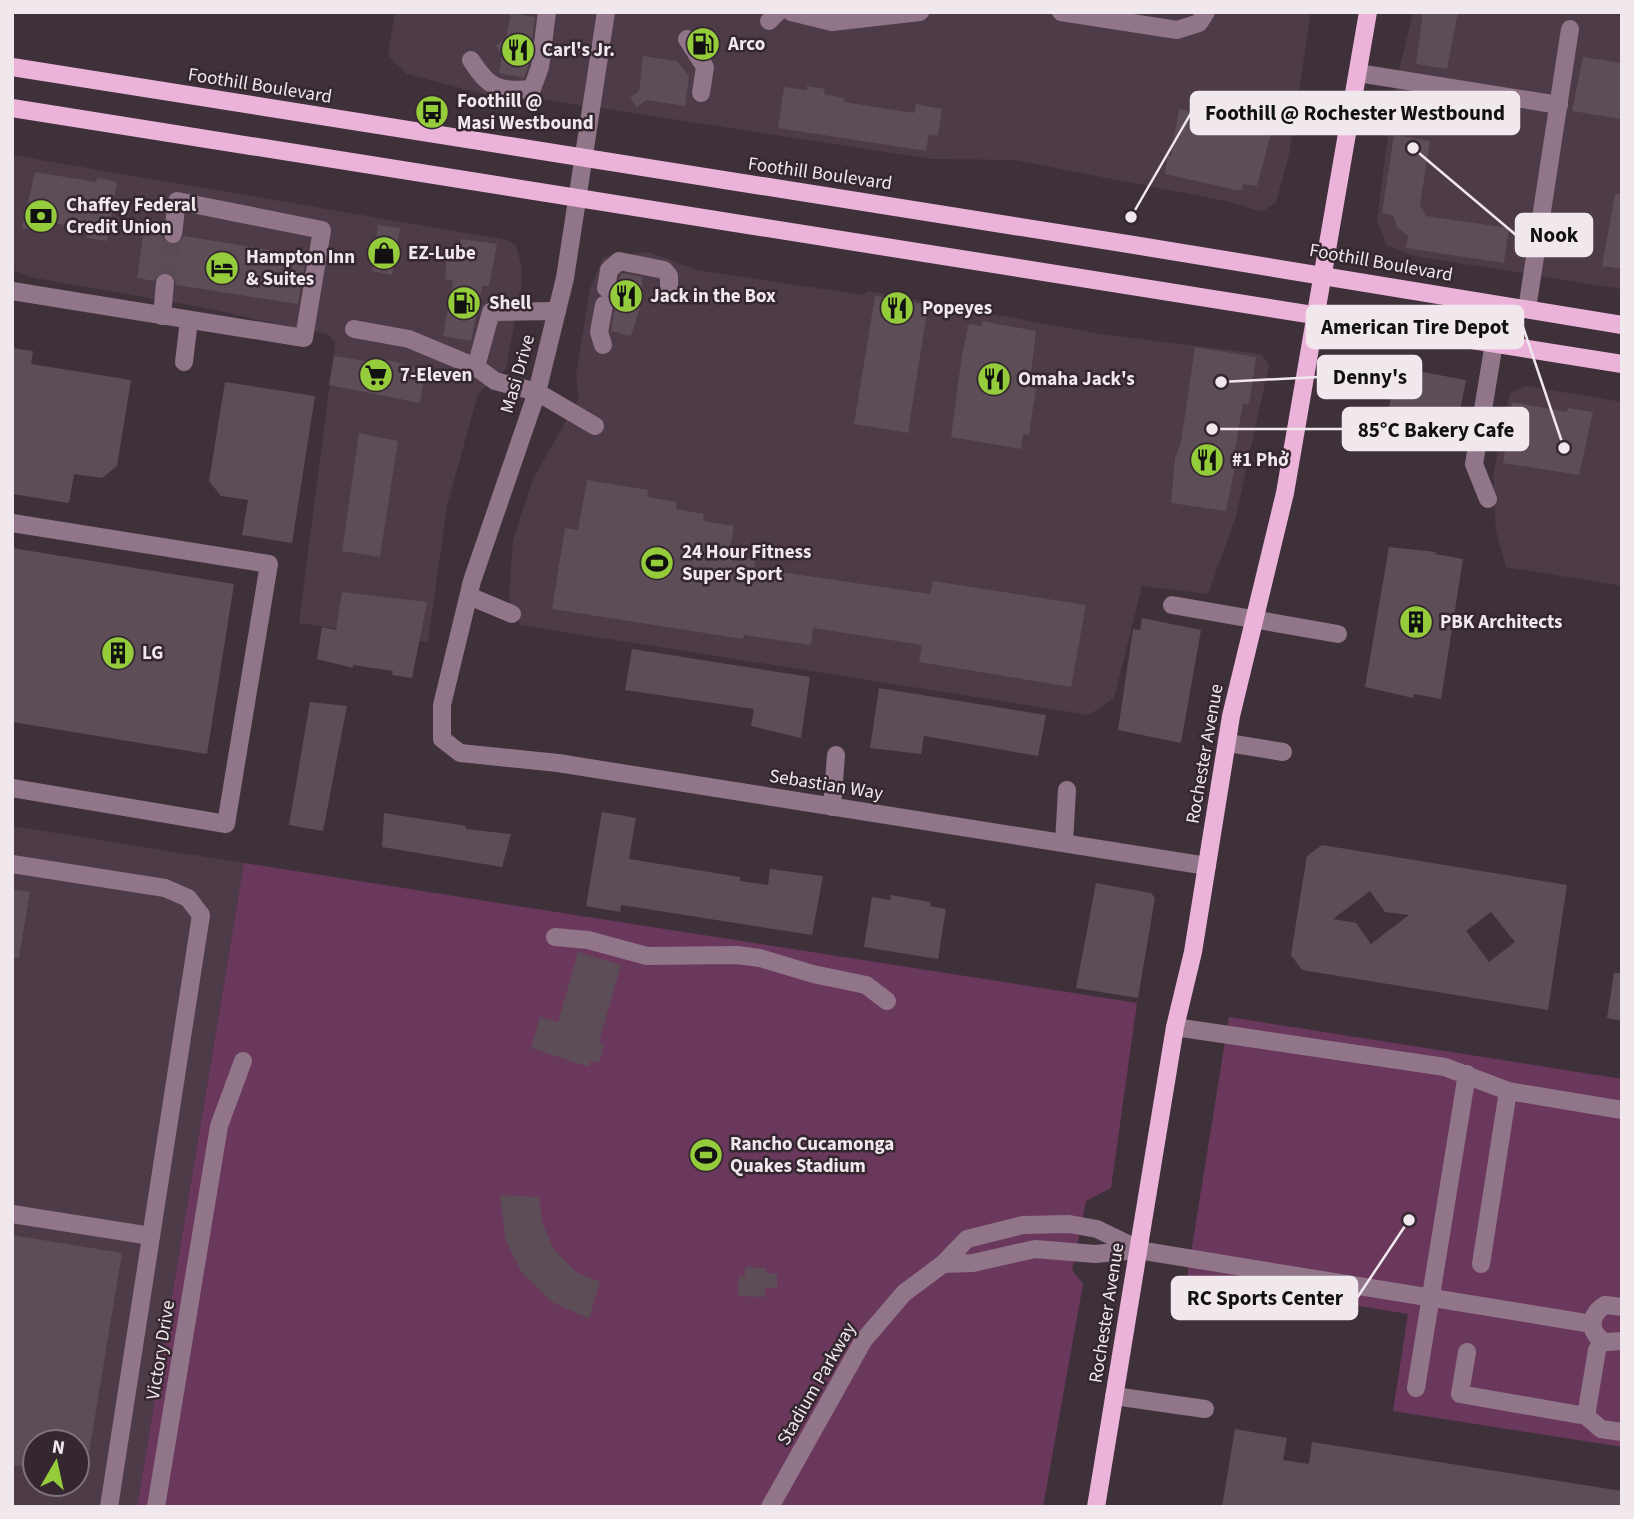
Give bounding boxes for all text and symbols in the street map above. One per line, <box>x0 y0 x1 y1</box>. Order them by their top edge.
fuel station icon: Arco <box>684 25 722 63</box>
restaurant icon: Carl's Jr. <box>499 31 537 69</box>
place label: Arco <box>727 31 765 58</box>
place label: Carl's Jr. <box>542 37 615 64</box>
street label: Foothill Boulevard <box>186 61 334 111</box>
place label: Foothill @ Masi Westbound <box>457 88 594 137</box>
callout: Foothill @ Rochester Westbound <box>1191 92 1519 134</box>
bus stop icon: Foothill @ Masi Westbound <box>413 93 451 131</box>
text: Foothill @ Rochester Westbound <box>1205 98 1505 128</box>
street label: Foothill Boulevard <box>746 151 894 197</box>
place label: Chaffey Federal Credit Union <box>66 192 197 241</box>
bank icon: Chaffey Federal Credit Union <box>22 197 60 235</box>
callout: Nook <box>1516 214 1592 256</box>
text: Nook <box>1530 220 1579 250</box>
shop icon: EZ-Lube <box>365 234 403 272</box>
street label: Foothill Boulevard <box>1307 237 1455 289</box>
place label: EZ-Lube <box>408 240 476 267</box>
place label: Hampton Inn & Suites <box>246 244 355 293</box>
hotel icon: Hampton Inn & Suites <box>203 249 241 287</box>
restaurant icon: Jack in the Box <box>607 277 645 315</box>
place label: Jack in the Box <box>650 283 776 310</box>
fuel station icon: Shell <box>445 284 483 322</box>
restaurant icon: Popeyes <box>878 289 916 327</box>
place label: Shell <box>489 290 532 317</box>
place label: Popeyes <box>922 295 992 322</box>
callout: American Tire Depot <box>1307 306 1523 348</box>
text: American Tire Depot <box>1320 312 1509 342</box>
street label: Masi Drive <box>494 331 542 417</box>
supermarket icon: 7-Eleven <box>357 356 395 394</box>
callout: Denny's <box>1318 356 1421 398</box>
restaurant icon: Omaha Jack's <box>975 360 1013 398</box>
place label: 7-Eleven <box>400 362 472 389</box>
text: Denny's <box>1333 362 1407 392</box>
place label: Omaha Jack's <box>1018 366 1135 393</box>
callout: 85°C Bakery Cafe <box>1343 408 1528 450</box>
text: 85°C Bakery Cafe <box>1358 415 1514 445</box>
restaurant icon: #1 Phở <box>1188 441 1226 479</box>
place label: #1 Phở <box>1232 447 1289 474</box>
place label: 24 Hour Fitness Super Sport <box>682 539 811 588</box>
sports icon: 24 Hour Fitness Super Sport <box>638 544 676 582</box>
building icon: PBK Architects <box>1397 603 1435 641</box>
place label: PBK Architects <box>1440 609 1563 636</box>
building icon: LG <box>99 634 137 672</box>
place label: LG <box>142 640 163 667</box>
street label: Rochester Avenue <box>1179 682 1231 826</box>
street label: Sebastian Way <box>767 763 885 807</box>
place label: Rancho Cucamonga Quakes Stadium <box>730 1131 894 1180</box>
sports icon: Rancho Cucamonga Quakes Stadium <box>687 1136 725 1174</box>
street label: Rochester Avenue <box>1083 1241 1131 1385</box>
callout: RC Sports Center <box>1172 1277 1357 1319</box>
text: RC Sports Center <box>1187 1283 1344 1313</box>
street label: Victory Drive <box>140 1298 182 1402</box>
street label: Stadium Parkway <box>771 1317 863 1450</box>
north arrow <box>21 1428 91 1498</box>
text: N <box>50 1433 67 1462</box>

